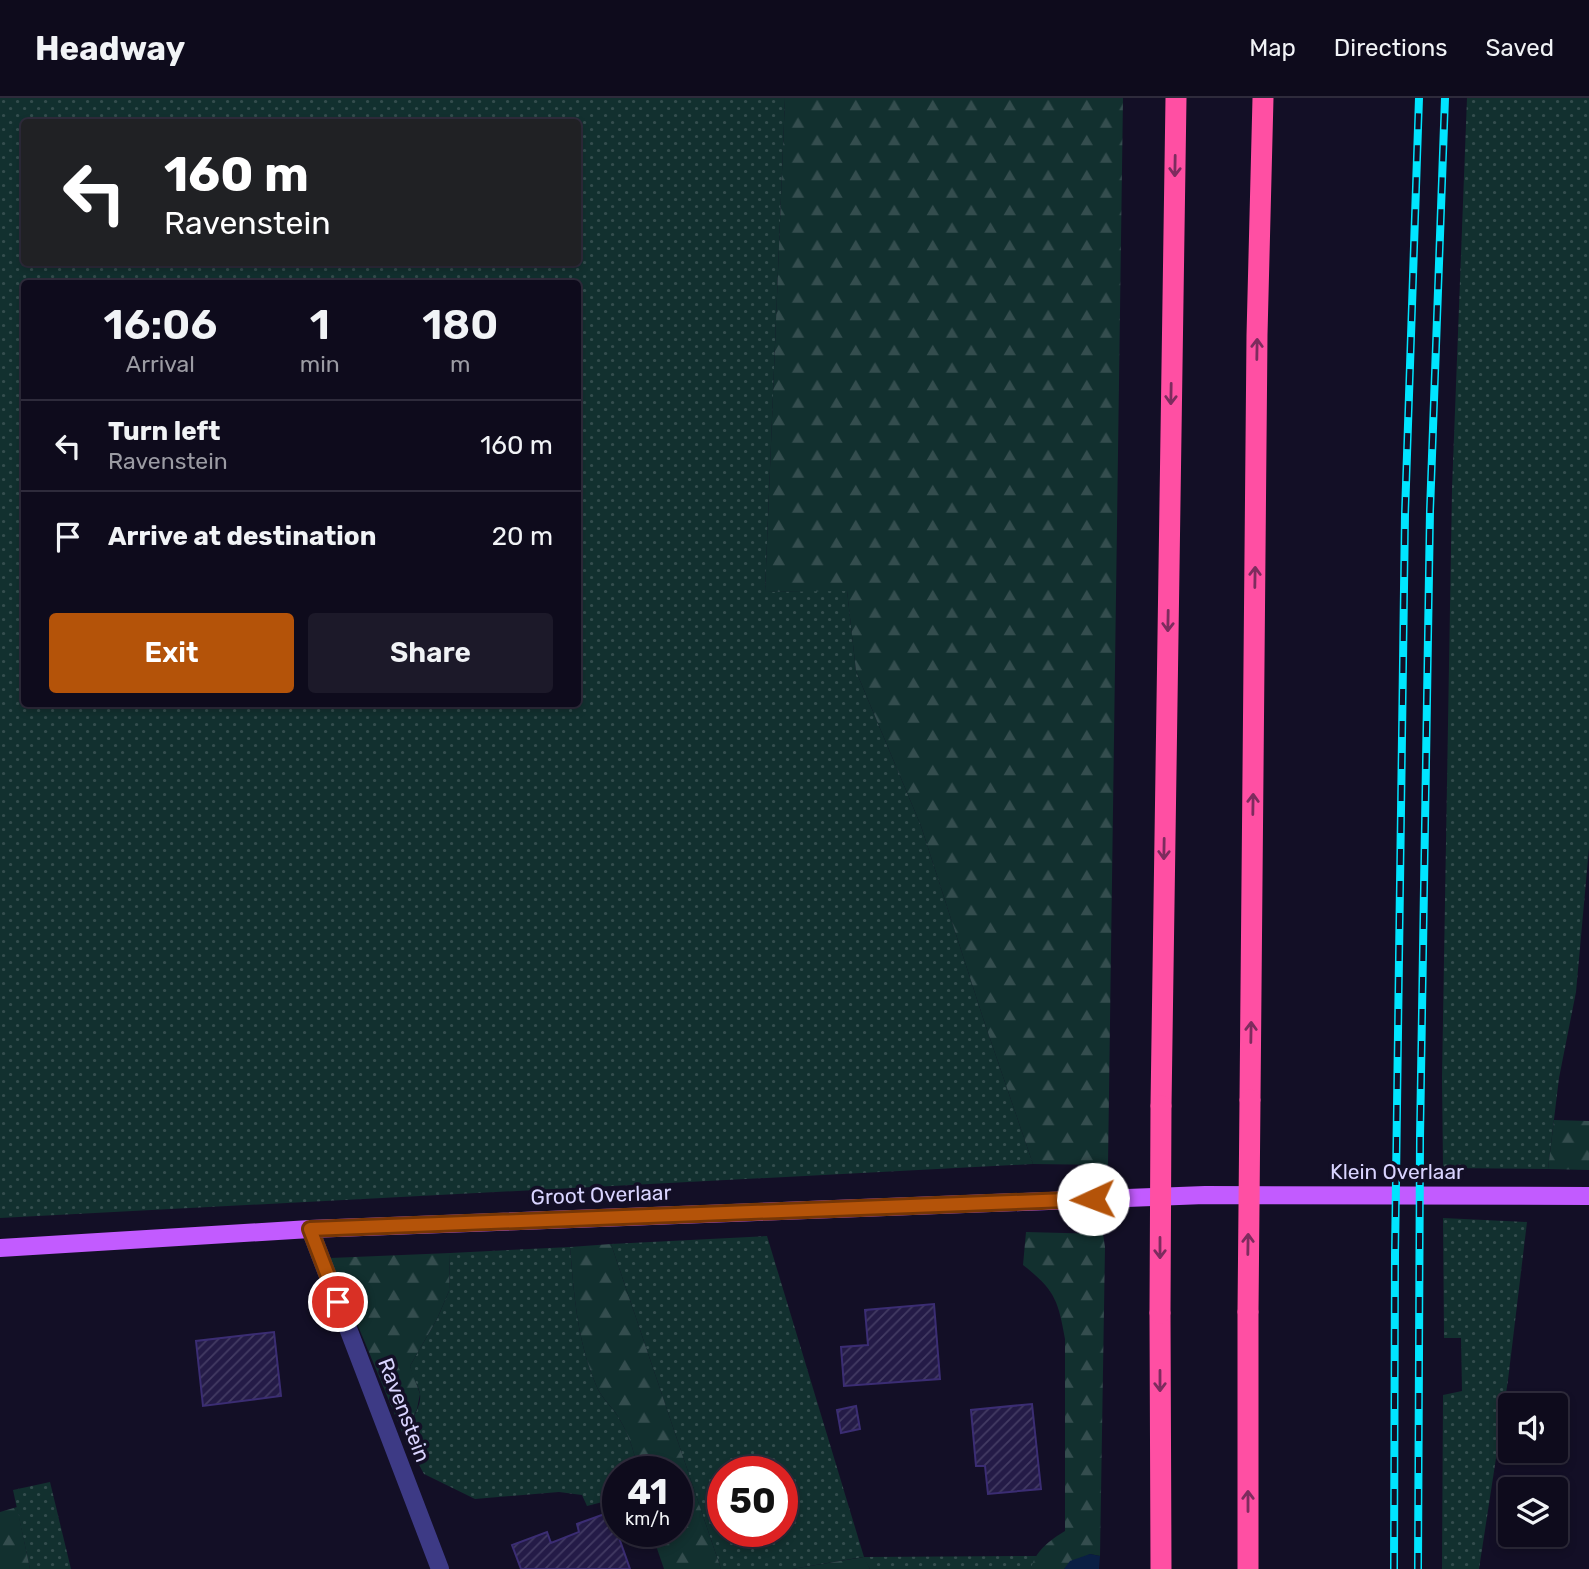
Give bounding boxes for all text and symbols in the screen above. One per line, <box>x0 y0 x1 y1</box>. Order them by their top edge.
text: Headway <box>35 29 185 68</box>
text: Map <box>1249 34 1296 62</box>
text: Directions <box>1334 34 1447 62</box>
text: Saved <box>1485 34 1554 62</box>
text: 160 m <box>164 145 309 203</box>
icon: left <box>49 147 140 238</box>
one-way arrow <box>1168 154 1181 177</box>
text: Ravenstein <box>164 204 331 242</box>
text: 16:06 <box>104 300 217 350</box>
text: 1 <box>310 300 330 350</box>
text: 180 <box>422 300 498 350</box>
one-way arrow <box>1250 338 1264 361</box>
text: Arrival <box>126 350 195 378</box>
text: min <box>300 350 340 378</box>
text: m <box>450 350 471 378</box>
one-way arrow <box>1164 382 1178 405</box>
text: Turn left <box>108 416 220 447</box>
icon: left <box>49 427 87 465</box>
text: 160 m <box>480 430 553 461</box>
text: Ravenstein <box>108 447 228 475</box>
icon: arrive <box>49 518 87 556</box>
text: Arrive at destination <box>108 521 376 552</box>
text: 20 m <box>492 521 553 552</box>
one-way arrow <box>1248 566 1262 589</box>
one-way arrow <box>1161 609 1174 632</box>
button: Exit <box>49 613 294 693</box>
button: Share <box>308 613 553 693</box>
one-way arrow <box>1246 793 1260 816</box>
one-way arrow <box>1157 837 1171 860</box>
one-way arrow <box>1244 1021 1257 1044</box>
street label: Klein Overlaar <box>1330 1159 1464 1184</box>
position arrow <box>1056 1162 1130 1236</box>
street label: Groot Overlaar <box>530 1180 672 1209</box>
one-way arrow <box>1241 1233 1255 1256</box>
one-way arrow <box>1153 1236 1167 1259</box>
pin <box>308 1272 368 1332</box>
icon: arrive <box>319 1283 357 1321</box>
street label: Ravenstein <box>373 1354 436 1465</box>
one-way arrow <box>1153 1369 1167 1392</box>
map controls <box>1498 1393 1568 1547</box>
button: sound <box>1498 1393 1568 1463</box>
speed limit sign: 50 <box>707 1456 798 1547</box>
text: 41 <box>627 1471 668 1513</box>
button: layers <box>1498 1477 1568 1547</box>
one-way arrow <box>1241 1490 1255 1513</box>
text: km/h <box>625 1508 670 1530</box>

